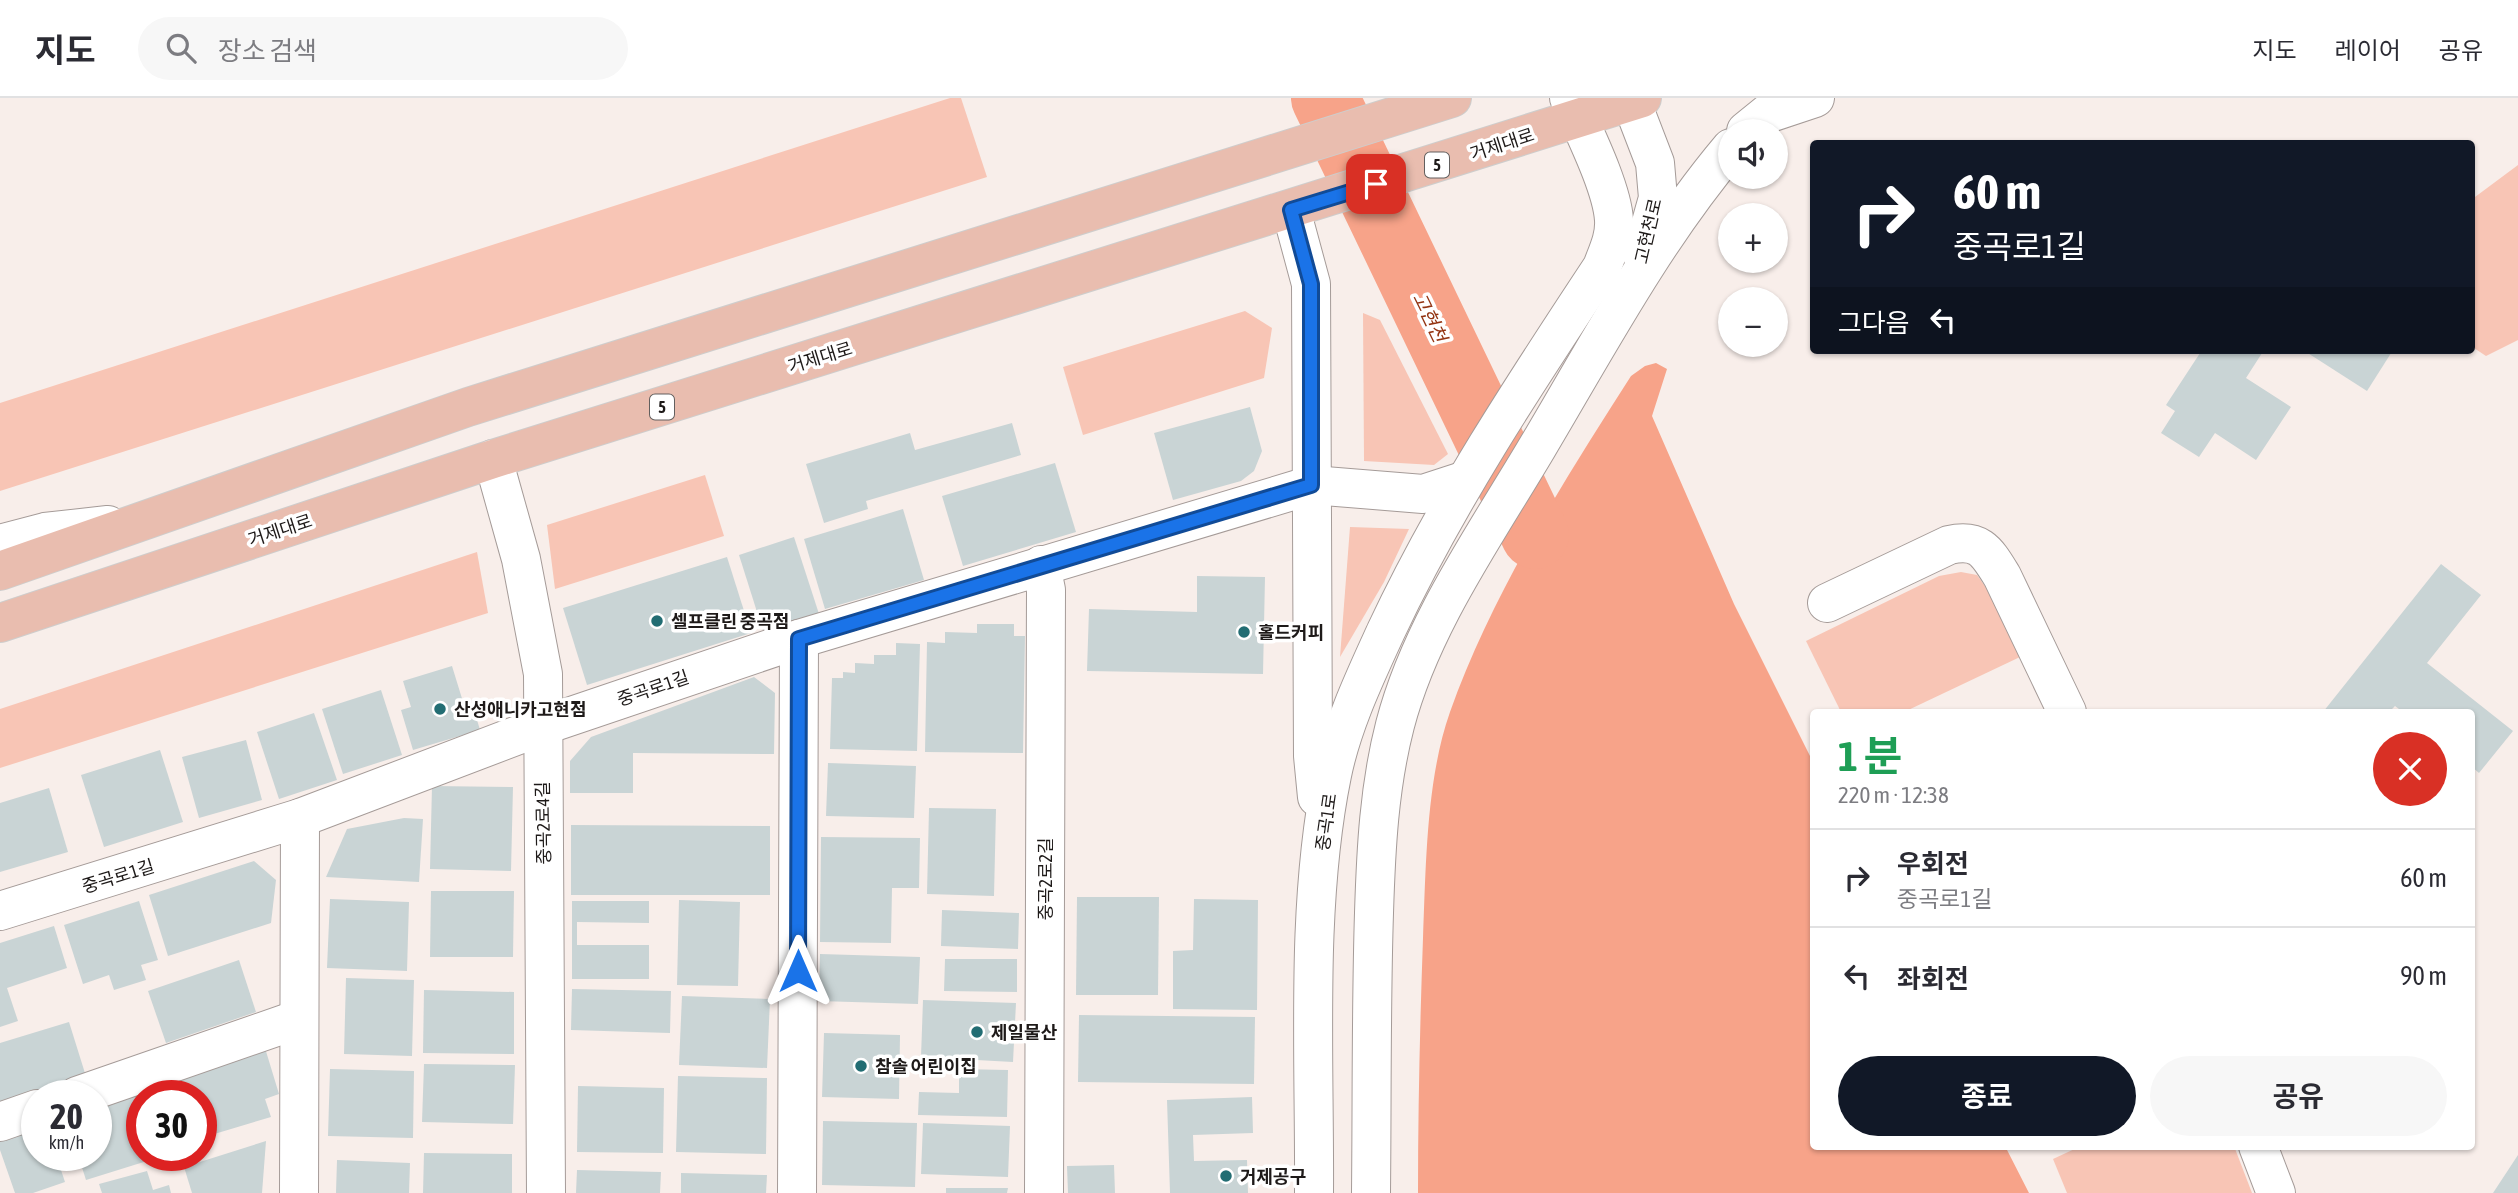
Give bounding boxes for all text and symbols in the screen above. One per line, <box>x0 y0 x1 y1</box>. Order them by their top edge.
search box <box>138 17 628 80</box>
icon: search <box>162 29 200 67</box>
text: 지도 <box>35 31 96 69</box>
text: 장소 검색 <box>218 36 317 66</box>
text: 지도 <box>2252 37 2297 64</box>
text: 레이어 <box>2335 37 2401 64</box>
text: 공유 <box>2439 37 2483 64</box>
map controls <box>1718 119 1788 357</box>
button: sound <box>1718 119 1788 189</box>
street label: 거제대로 <box>1467 124 1537 164</box>
road number: 5 <box>1425 152 1449 178</box>
pin <box>1346 154 1406 214</box>
text: 60 m <box>1953 163 2041 219</box>
icon: arrive <box>1357 165 1395 203</box>
icon: right <box>1838 168 1929 259</box>
street label: 고현천로 <box>1630 196 1666 266</box>
button: + <box>1718 203 1788 273</box>
text: 중곡로1길 <box>1953 228 2086 265</box>
button: − <box>1718 287 1788 357</box>
water label: 고현천 <box>1409 289 1452 347</box>
icon: left <box>1924 301 1962 339</box>
text: 그다음 <box>1838 308 1910 338</box>
street label: 거제대로 <box>785 337 855 377</box>
road number: 5 <box>650 394 674 420</box>
street label: 거제대로 <box>245 510 315 550</box>
place label: 셀프클린 중곡점 <box>671 611 789 632</box>
marker: 셀프클린 중곡점 <box>649 613 665 629</box>
place label: 홀드커피 <box>1258 622 1324 643</box>
marker: 홀드커피 <box>1236 624 1252 640</box>
street label: 중곡로1길 <box>614 666 692 710</box>
place label: 산성애니카고현점 <box>454 699 586 720</box>
marker: 산성애니카고현점 <box>432 701 448 717</box>
text: 1 분 <box>1838 732 1902 780</box>
button: close <box>2373 732 2447 806</box>
street label: 중곡2로4길 <box>532 781 554 865</box>
text: 220 m · 12:38 <box>1838 782 1949 808</box>
street label: 중곡1로 <box>1312 792 1340 852</box>
street label: 중곡2로2길 <box>1035 837 1056 921</box>
text: 우회전 <box>1897 849 1969 879</box>
street label: 중곡로1길 <box>79 855 157 897</box>
icon: right <box>1838 859 1876 897</box>
text: 60 m <box>2400 863 2447 893</box>
text: 중곡로1길 <box>1897 886 1992 912</box>
position arrow <box>761 934 835 1008</box>
icon: left <box>1838 957 1876 995</box>
text: 90 m <box>2400 961 2447 991</box>
text: 좌회전 <box>1897 964 1969 994</box>
place label: 제일물산 <box>991 1022 1058 1043</box>
marker: 제일물산 <box>969 1024 985 1040</box>
place label: 참솔 어린이집 <box>875 1056 977 1077</box>
button: 종료 <box>1838 1056 2136 1136</box>
button: 공유 <box>2150 1056 2447 1136</box>
marker: 참솔 어린이집 <box>853 1058 869 1074</box>
speed limit sign: 30 <box>126 1080 217 1171</box>
text: 20 <box>50 1096 83 1136</box>
text: km/h <box>49 1132 84 1153</box>
place label: 거제공구 <box>1240 1166 1306 1187</box>
marker: 거제공구 <box>1218 1168 1234 1184</box>

